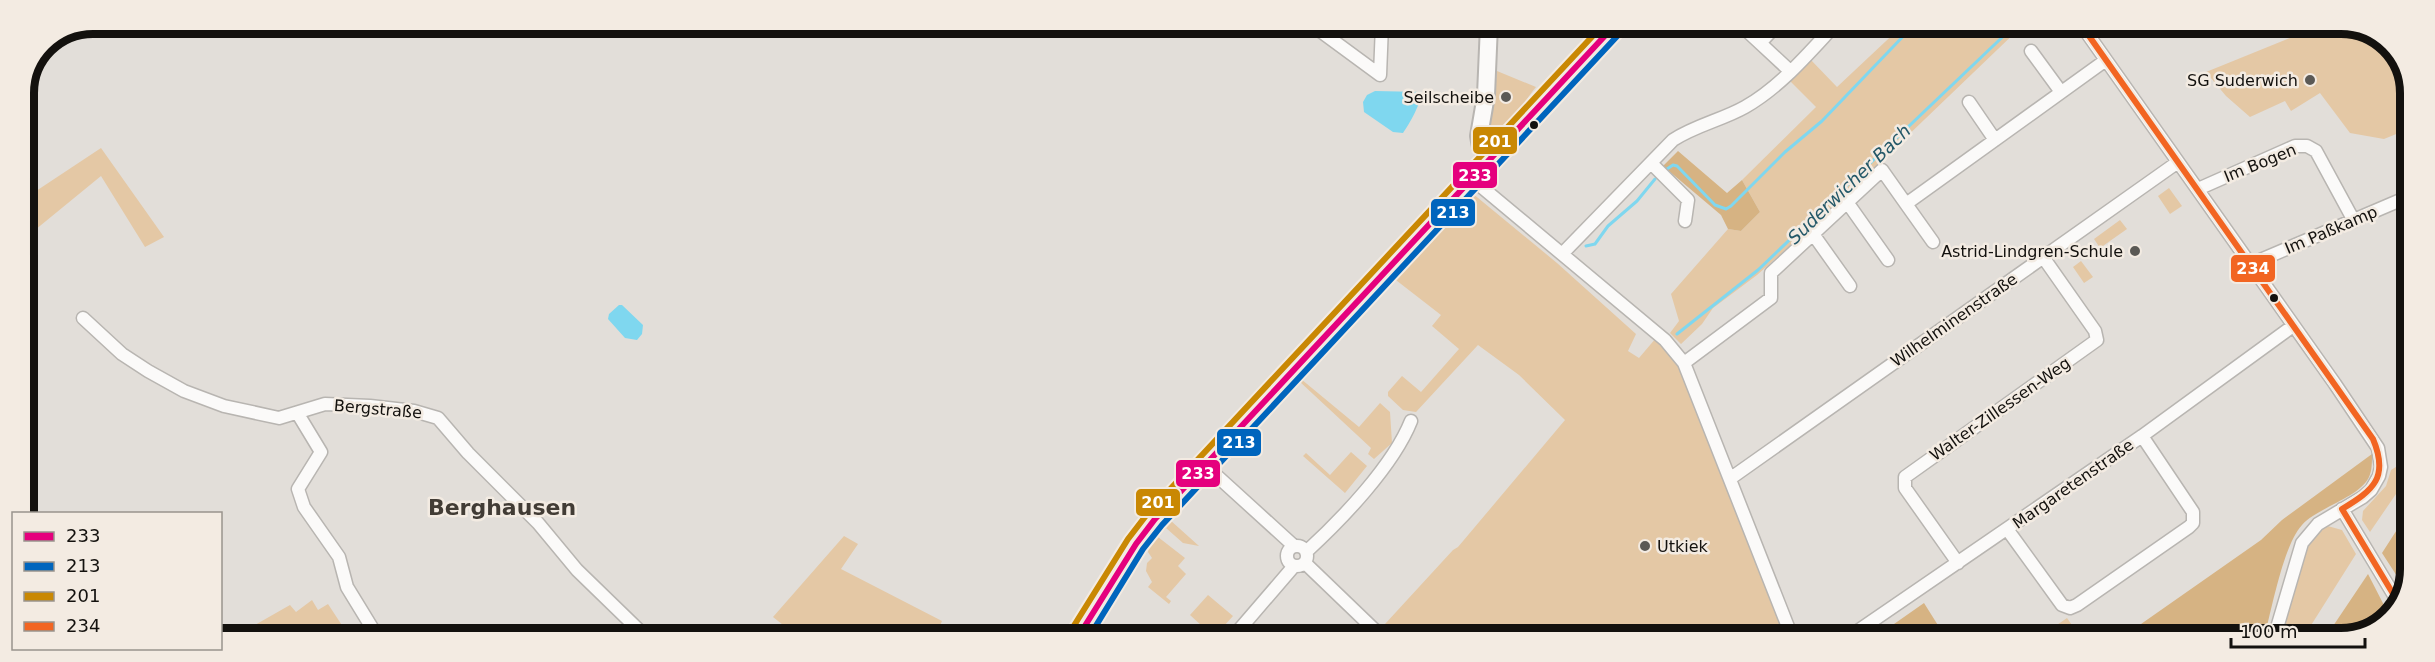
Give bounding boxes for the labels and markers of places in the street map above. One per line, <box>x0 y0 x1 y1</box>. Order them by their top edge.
place label: SG Suderwich <box>2187 71 2298 90</box>
marker: SG Suderwich <box>2303 73 2317 87</box>
place label: Seilscheibe <box>1404 88 1494 107</box>
marker: Seilscheibe <box>1499 90 1513 104</box>
unlabelled marker <box>1528 119 1540 131</box>
place label: Astrid-Lindgren-Schule <box>1941 242 2123 261</box>
marker: Astrid-Lindgren-Schule <box>2128 244 2142 258</box>
unlabelled marker <box>2268 292 2280 304</box>
place label: Utkiek <box>1657 537 1709 556</box>
marker: Utkiek <box>1638 539 1652 553</box>

